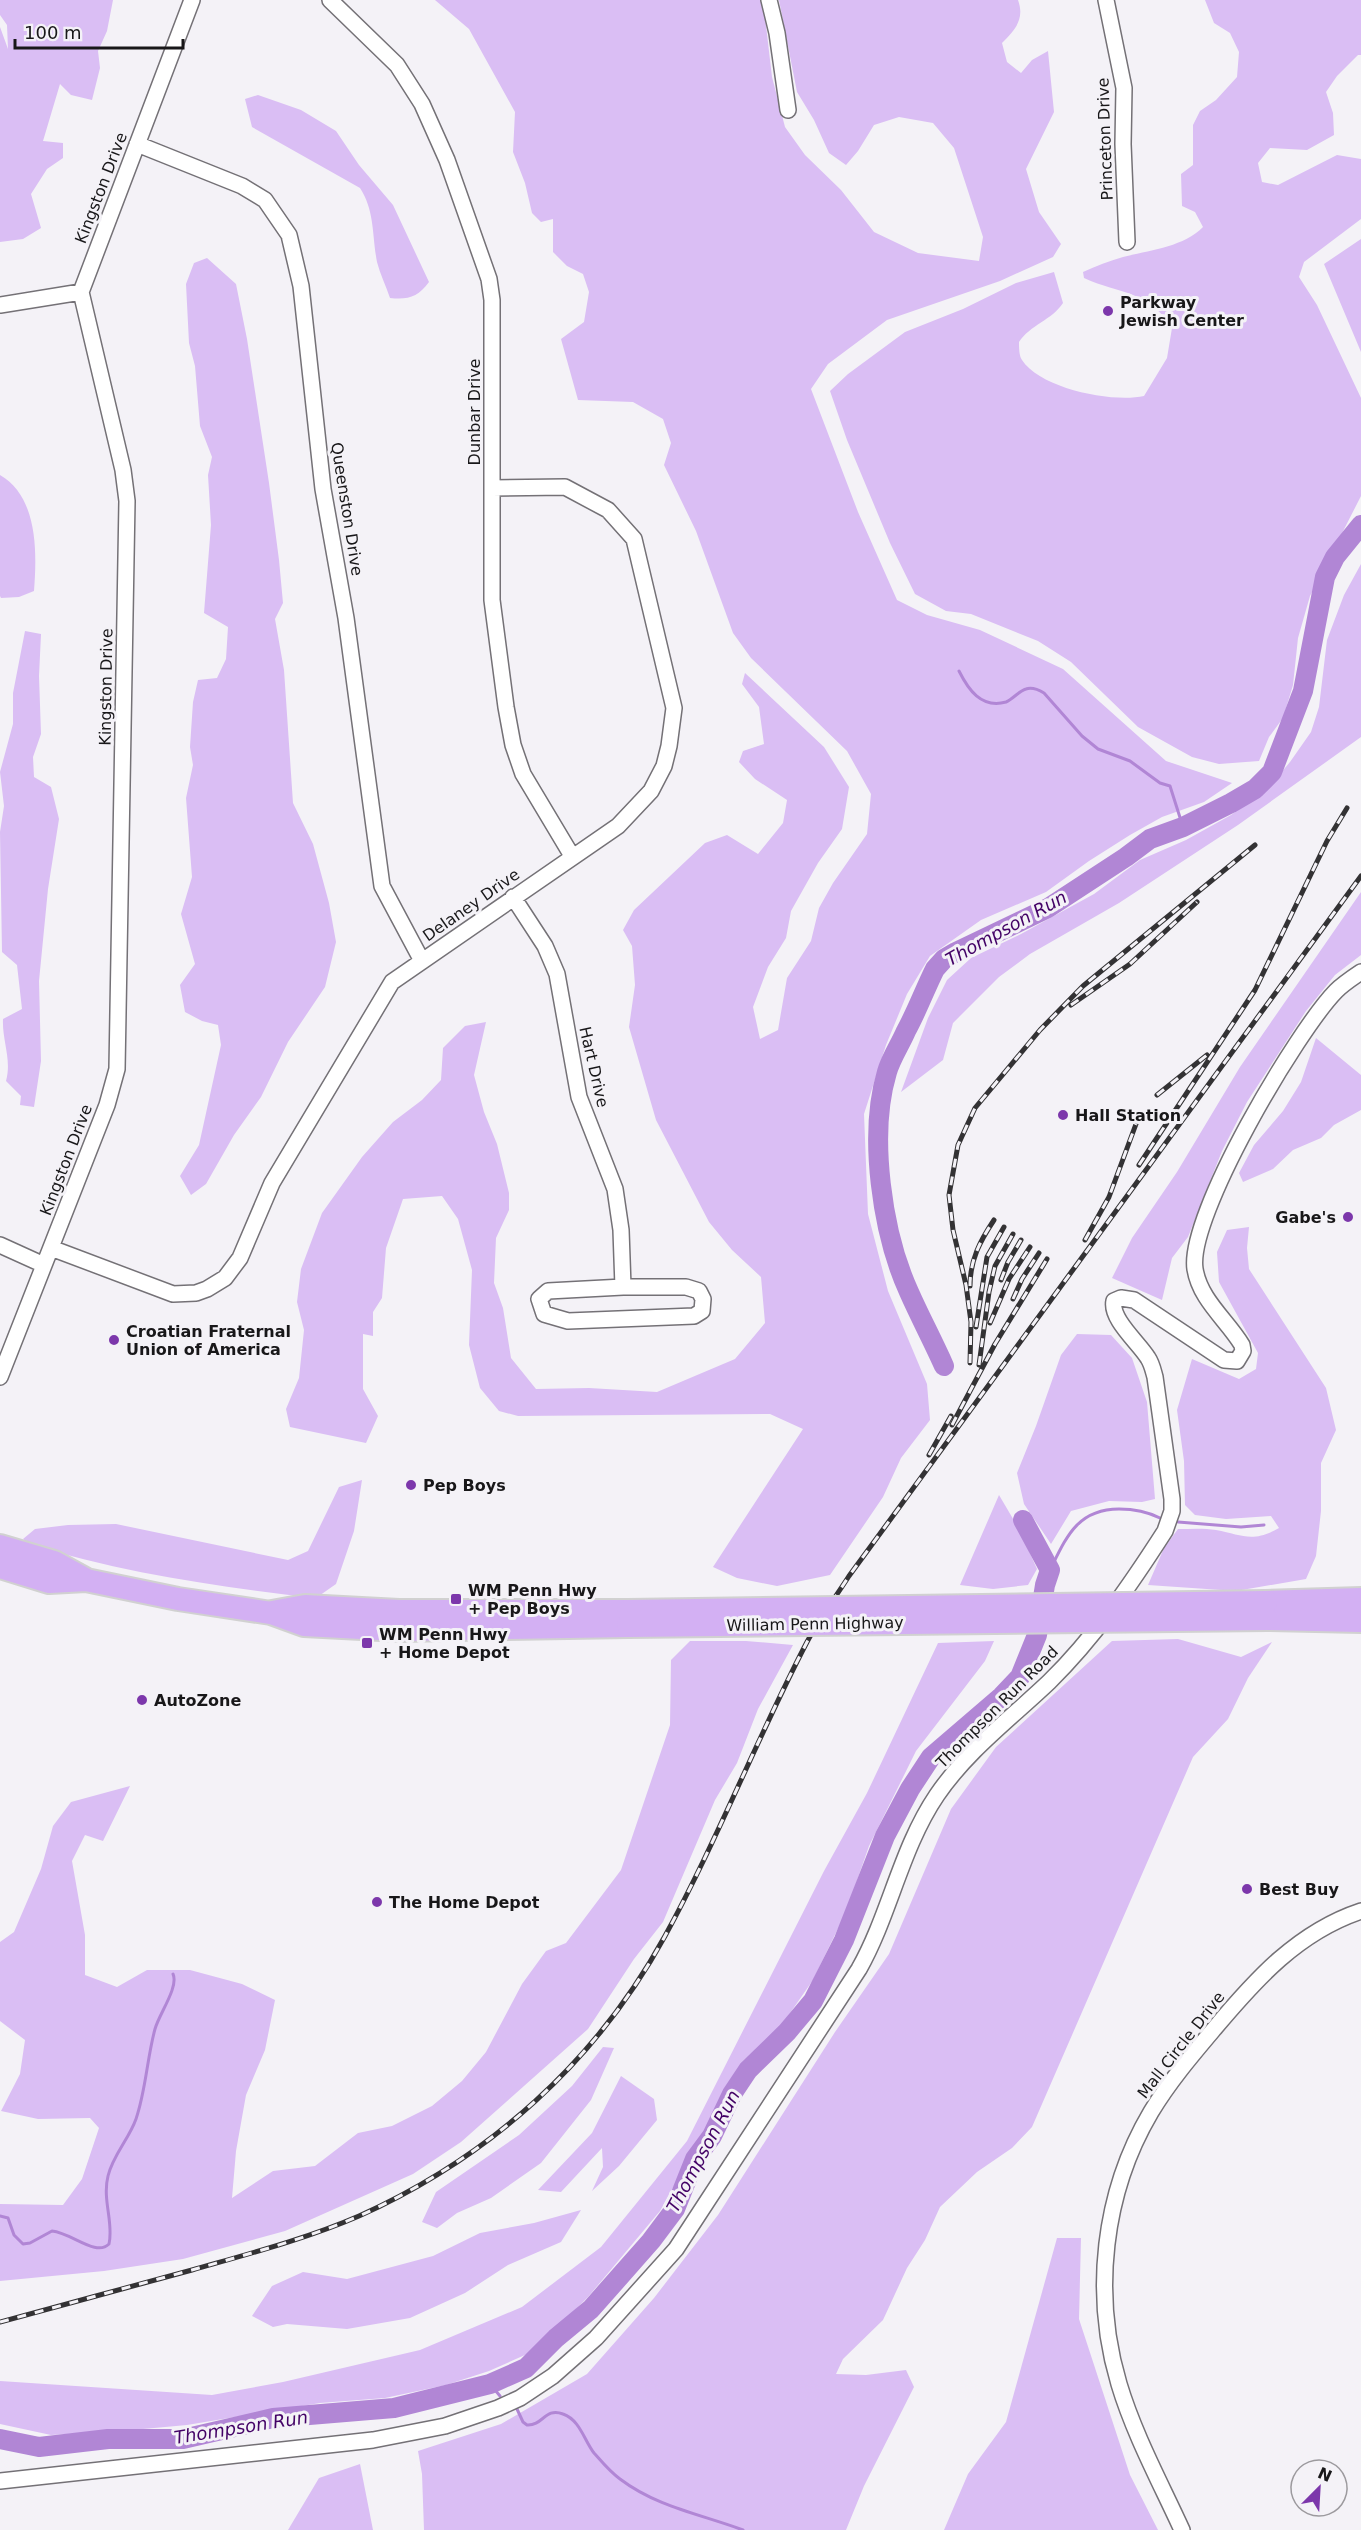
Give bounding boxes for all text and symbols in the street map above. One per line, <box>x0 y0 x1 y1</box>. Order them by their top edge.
scale bar <box>15 12 183 50</box>
text: 100 m <box>24 22 82 43</box>
street label: Princeton Drive <box>1093 77 1117 201</box>
street label: Kingston Drive <box>71 130 131 246</box>
place label: Parkway Jewish Center <box>1119 293 1244 330</box>
marker: Parkway Jewish Center <box>1101 304 1115 318</box>
street label: Dunbar Drive <box>465 359 484 465</box>
street label: Queenston Drive <box>327 441 367 577</box>
street label: Kingston Drive <box>95 628 117 746</box>
street label: Delaney Drive <box>419 865 523 945</box>
water label: Thompson Run <box>942 886 1070 970</box>
street label: Hart Drive <box>575 1025 613 1109</box>
street label: Kingston Drive <box>36 1102 96 1218</box>
place label: Hall Station <box>1075 1106 1181 1125</box>
marker: Hall Station <box>1056 1108 1070 1122</box>
place label: Gabe's <box>1275 1208 1336 1227</box>
marker: Gabe's <box>1341 1210 1355 1224</box>
place label: Croatian Fraternal Union of America <box>126 1322 291 1359</box>
marker: Croatian Fraternal Union of America <box>107 1333 121 1347</box>
place label: Pep Boys <box>423 1476 506 1495</box>
marker: Pep Boys <box>404 1478 418 1492</box>
place label: WM Penn Hwy + Pep Boys <box>468 1581 597 1618</box>
marker: WM Penn Hwy + Pep Boys <box>449 1592 463 1606</box>
street label: William Penn Highway <box>726 1613 904 1635</box>
place label: WM Penn Hwy + Home Depot <box>379 1625 510 1662</box>
marker: WM Penn Hwy + Home Depot <box>360 1636 374 1650</box>
street label: Thompson Run Road <box>931 1642 1062 1773</box>
place label: AutoZone <box>154 1691 241 1710</box>
marker: AutoZone <box>135 1693 149 1707</box>
place label: Best Buy <box>1259 1880 1339 1899</box>
marker: Best Buy <box>1240 1882 1254 1896</box>
place label: The Home Depot <box>389 1893 540 1912</box>
marker: The Home Depot <box>370 1895 384 1909</box>
street label: Mall Circle Drive <box>1133 1988 1229 2102</box>
water label: Thompson Run <box>662 2086 744 2216</box>
water label: Thompson Run <box>173 2406 309 2448</box>
north arrow <box>1289 2458 1349 2518</box>
text: N <box>1315 2463 1335 2486</box>

